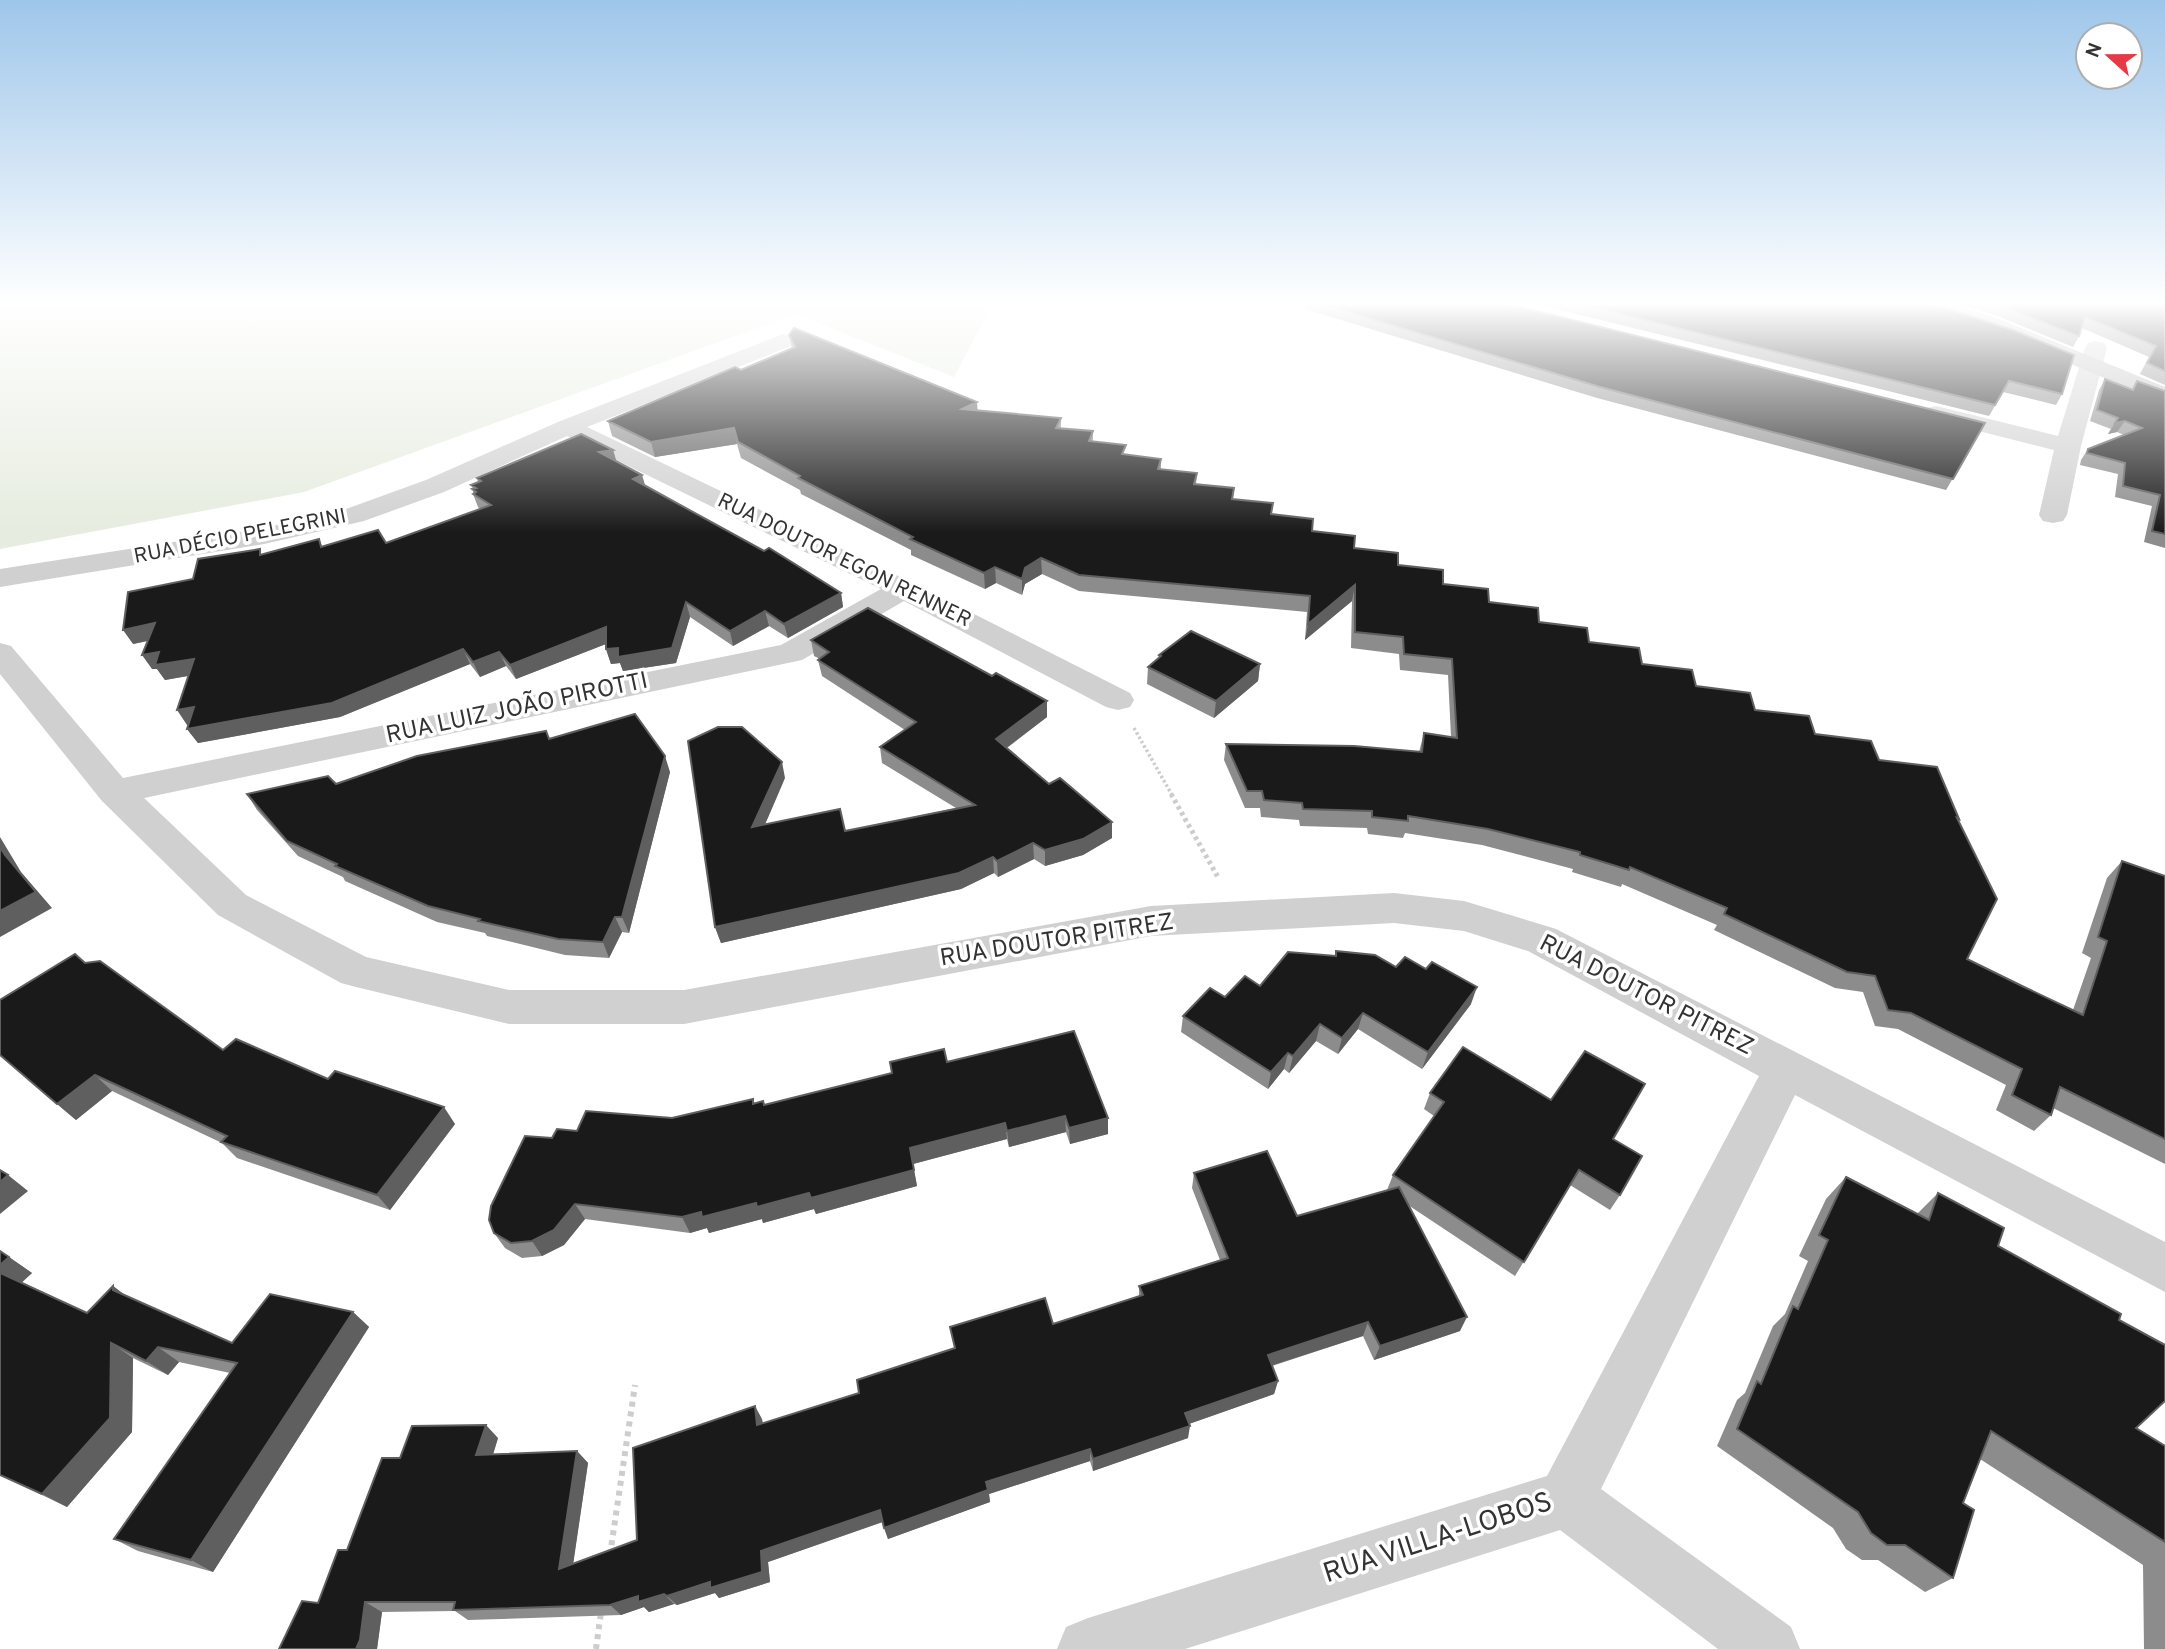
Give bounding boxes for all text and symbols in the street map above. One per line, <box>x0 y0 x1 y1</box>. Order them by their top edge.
north arrow <box>2074 21 2144 91</box>
text: N <box>2081 40 2109 61</box>
street label: RUA DOUTOR EGON RENNER <box>713 488 975 634</box>
street label: RUA DÉCIO PELEGRINI <box>131 502 348 571</box>
street label: RUA LUIZ JOÃO PIROTTI <box>383 665 651 751</box>
street label: RUA DOUTOR PITREZ <box>938 908 1176 974</box>
street label: RUA DOUTOR PITREZ <box>1534 929 1758 1063</box>
street label: RUA VILLA-LOBOS <box>1319 1485 1557 1593</box>

